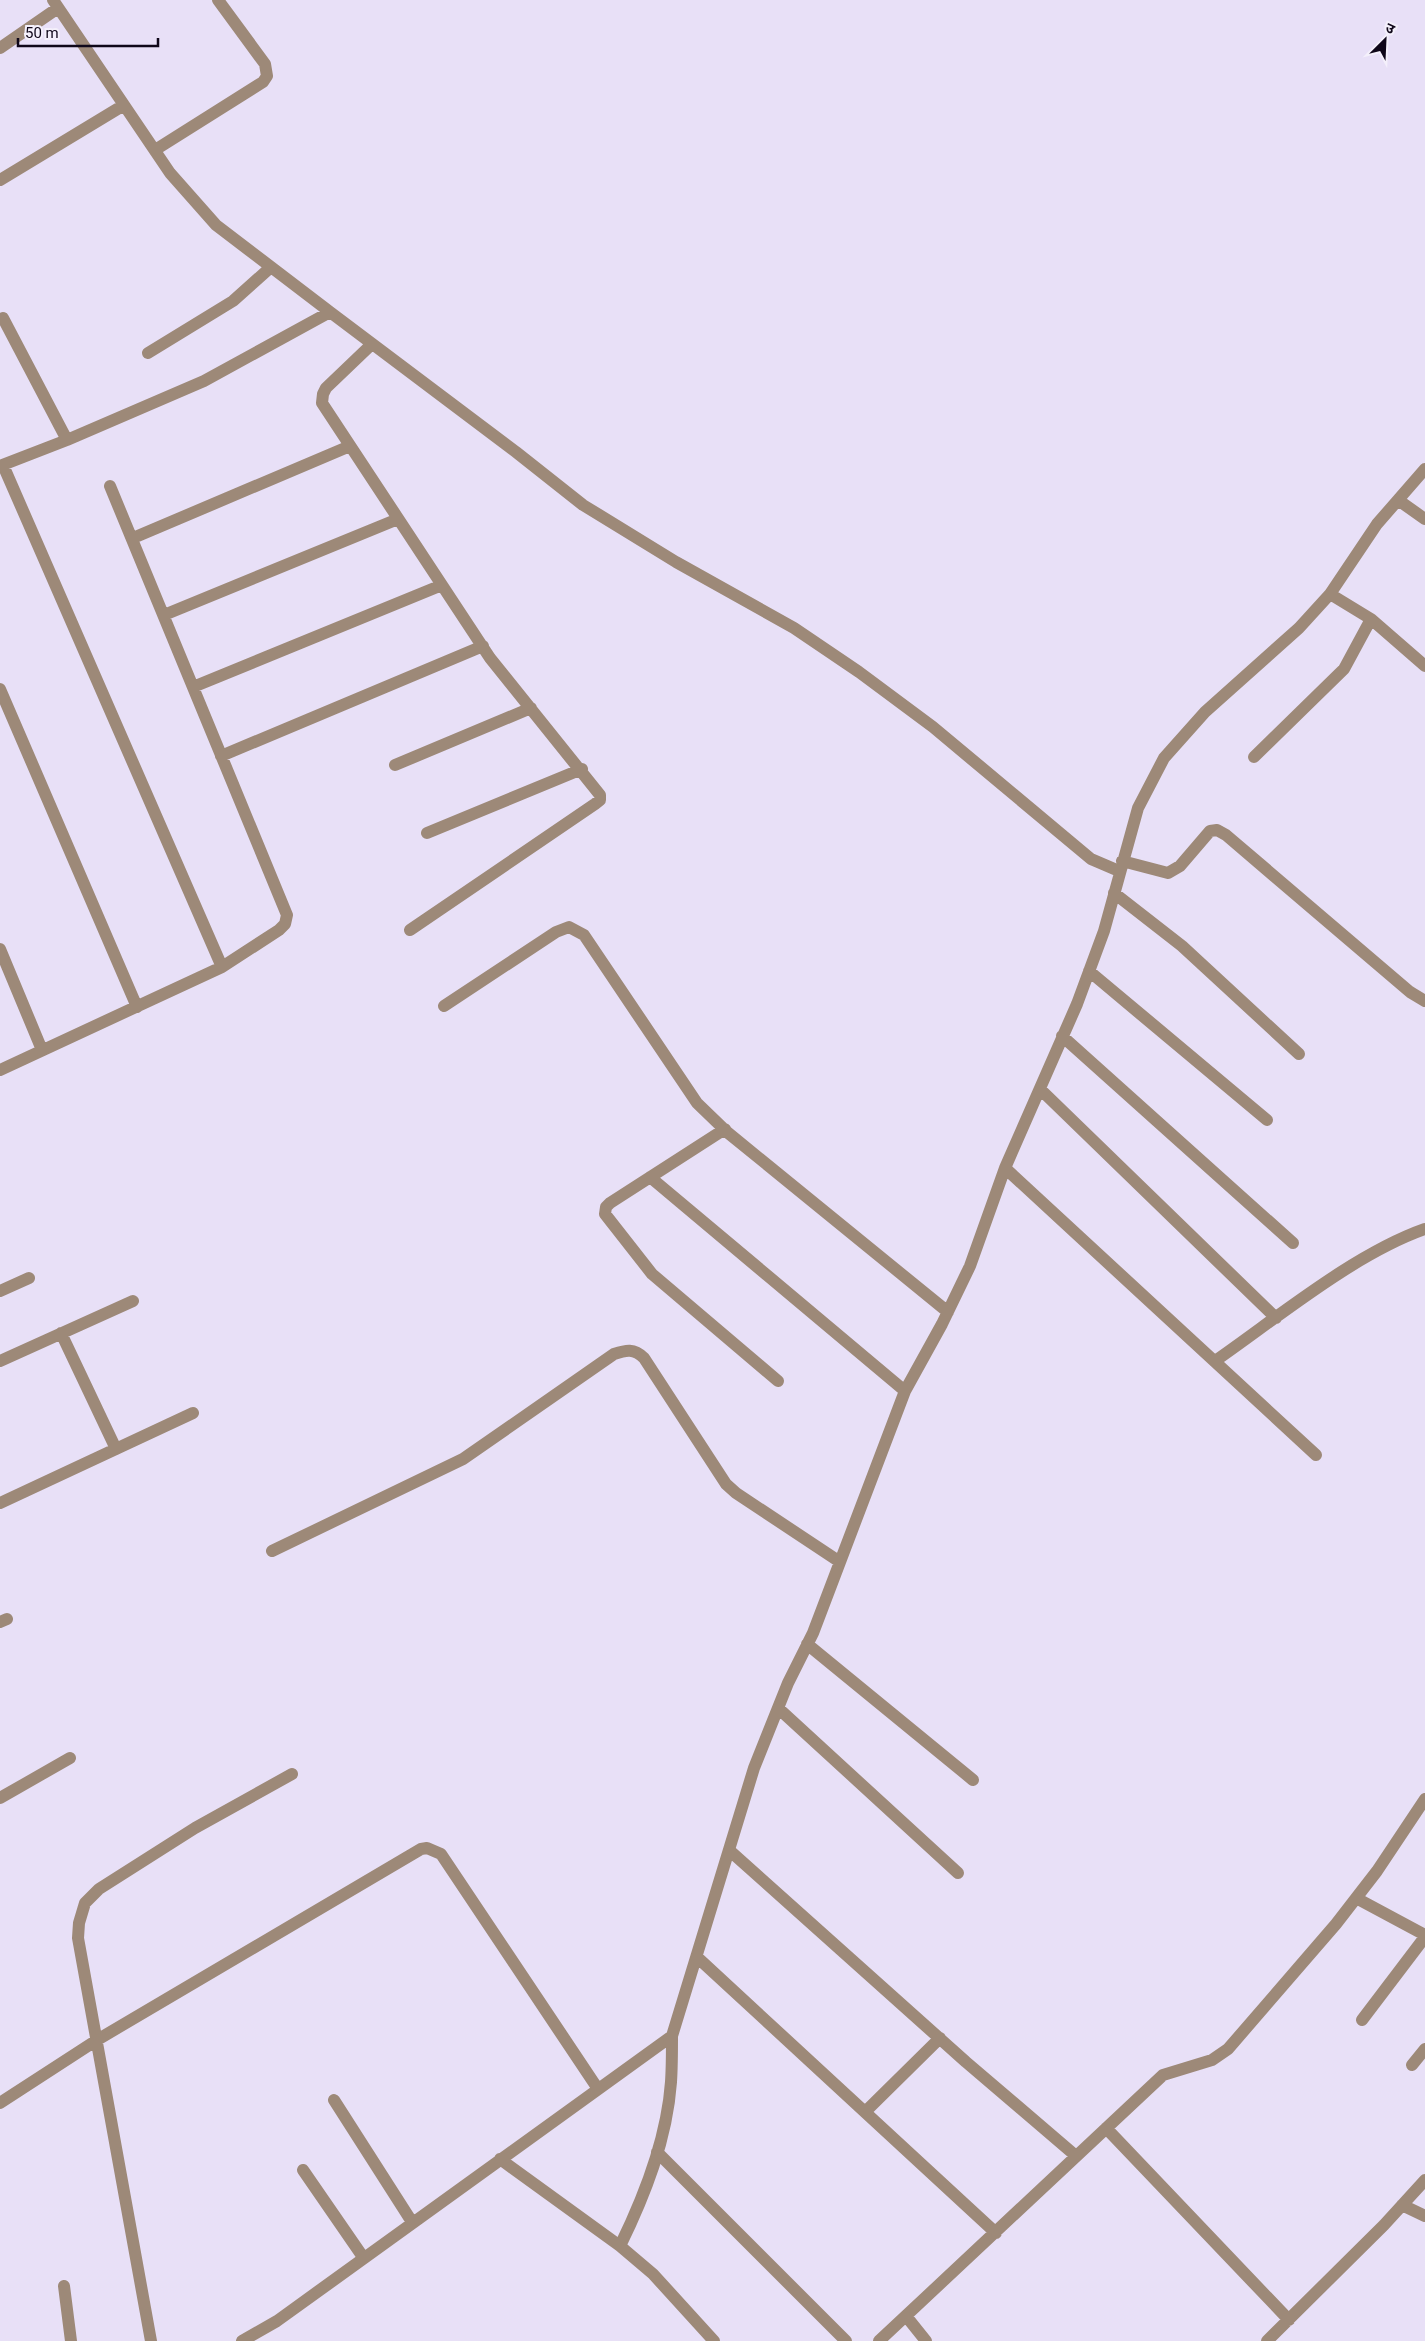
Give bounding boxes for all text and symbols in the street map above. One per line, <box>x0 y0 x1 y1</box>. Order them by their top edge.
scale bar <box>18 15 158 47</box>
north arrow <box>1360 15 1410 65</box>
text: उ <box>1383 19 1398 37</box>
text: 50 m <box>25 24 59 42</box>

